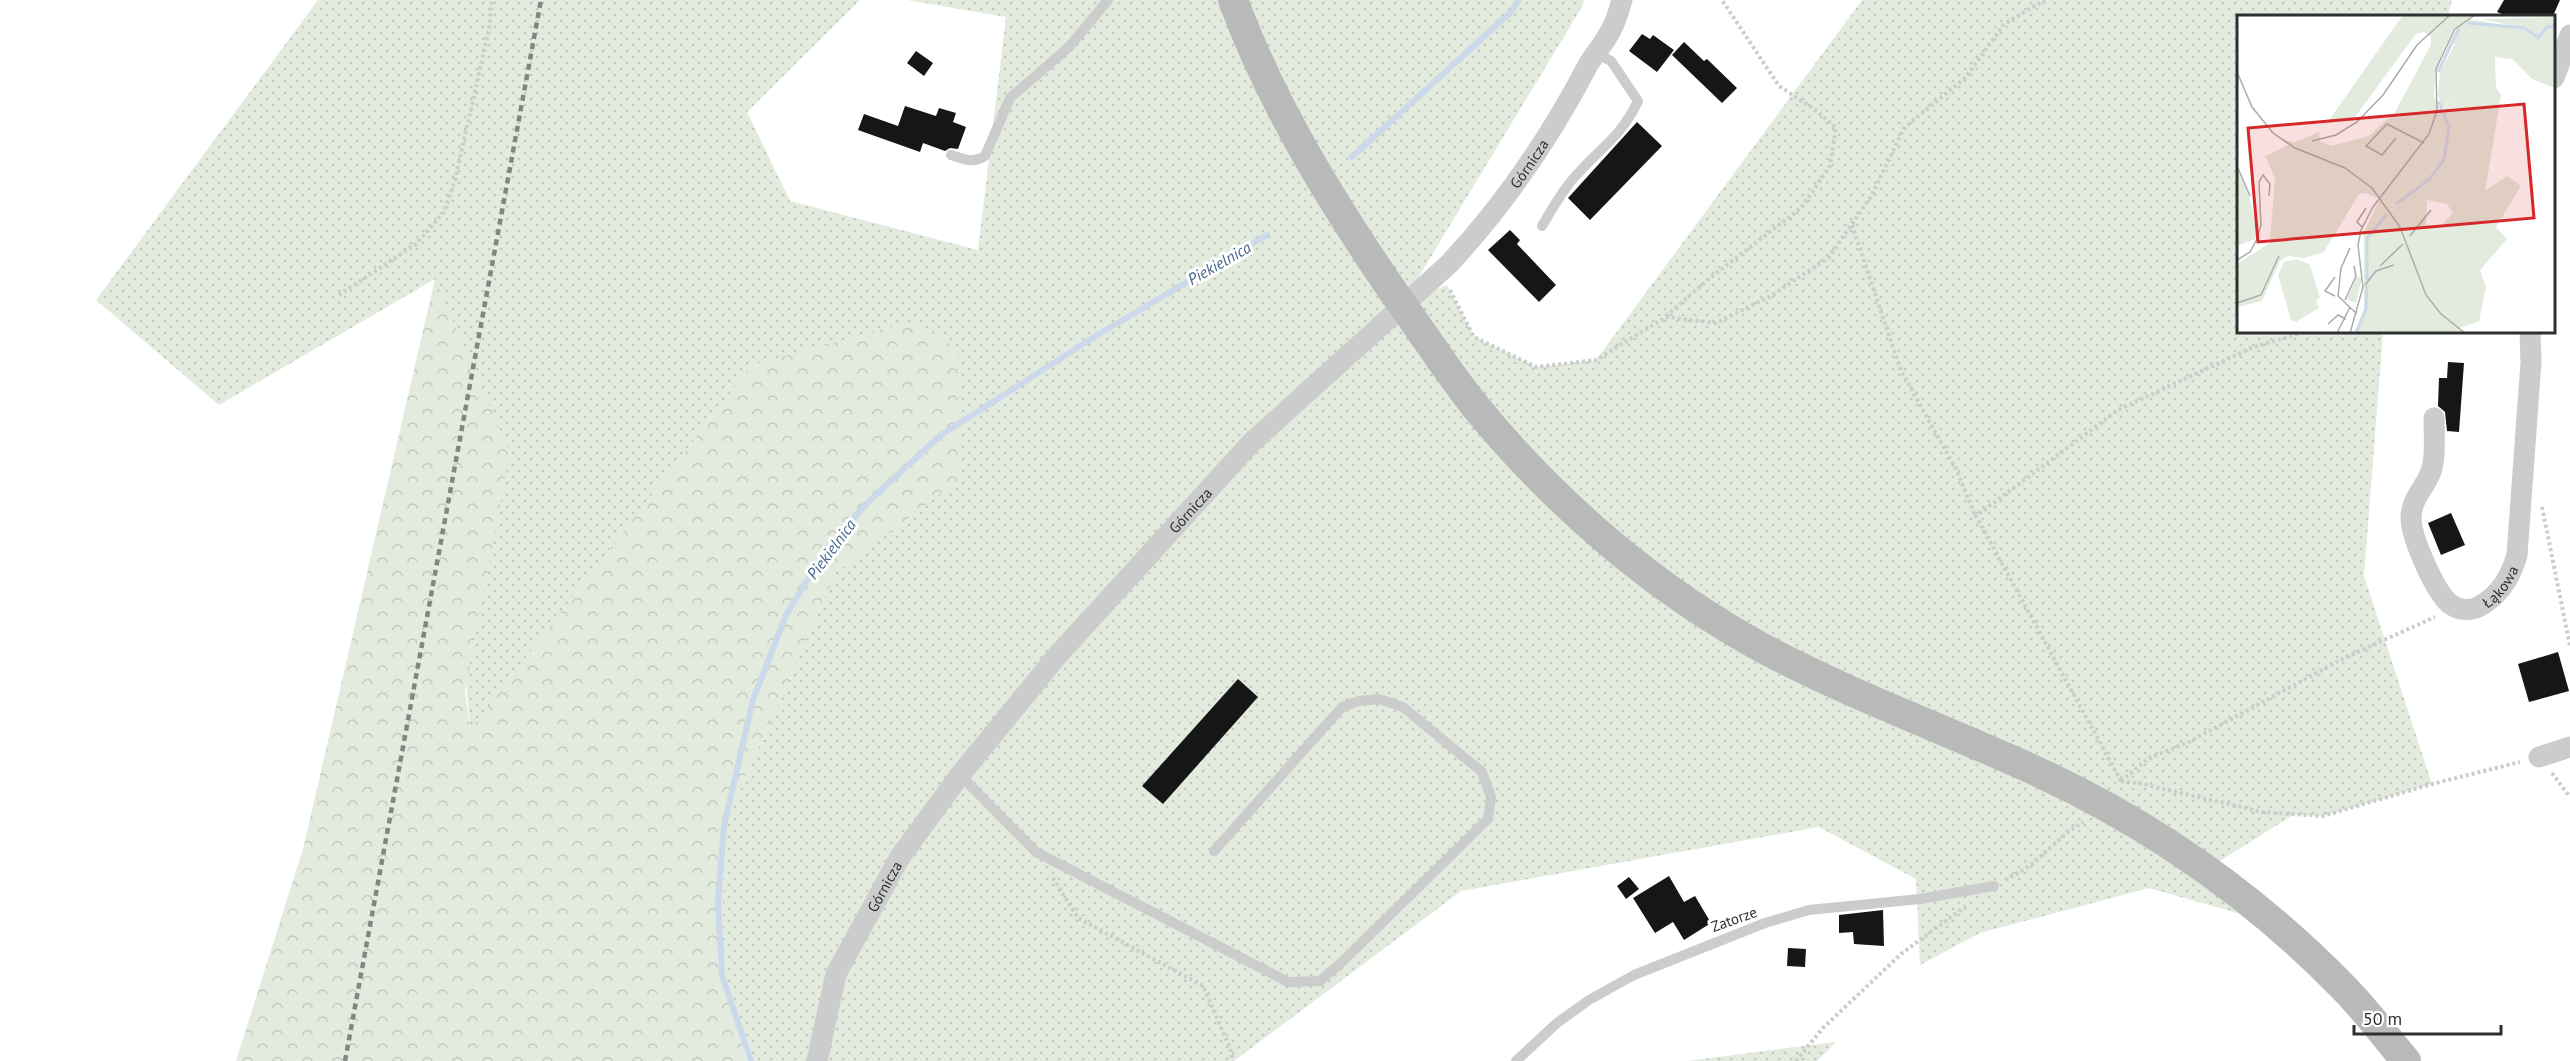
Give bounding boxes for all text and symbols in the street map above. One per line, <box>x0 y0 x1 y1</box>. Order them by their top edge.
inset map <box>2237 15 2555 333</box>
street label: Górnicza <box>1505 135 1552 192</box>
water label: Piekielnica <box>1184 237 1254 289</box>
street label: Górnicza <box>1164 483 1216 537</box>
water label: Piekielnica <box>802 515 860 583</box>
street label: Łąkowa <box>2478 563 2522 612</box>
street label: Górnicza <box>862 857 906 915</box>
street label: Zatorze <box>1708 902 1760 936</box>
scale bar <box>2354 998 2501 1036</box>
text: 50 m <box>2363 1007 2402 1030</box>

